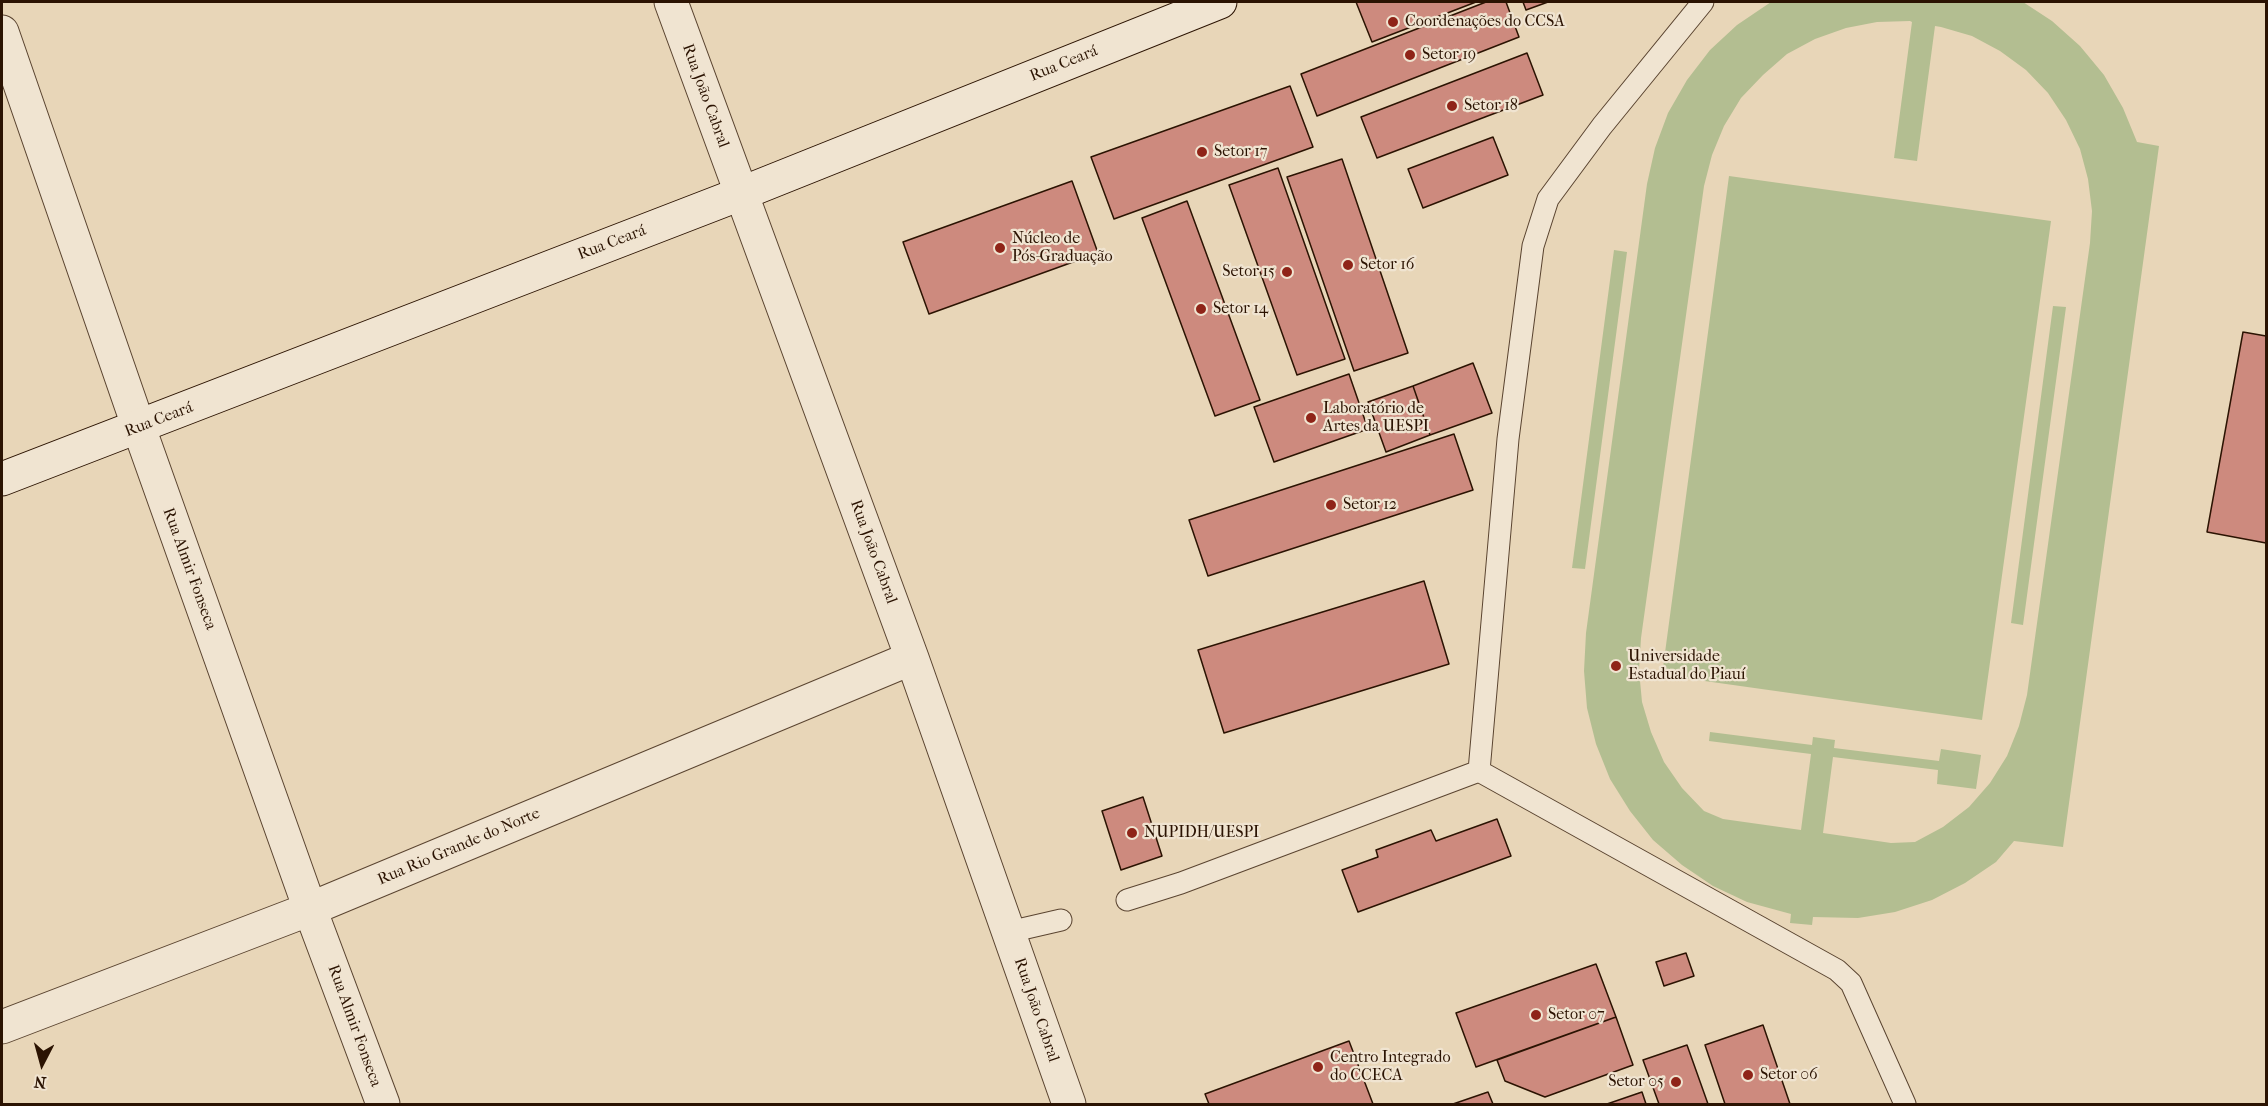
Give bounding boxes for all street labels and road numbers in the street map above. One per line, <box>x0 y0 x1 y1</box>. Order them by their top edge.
street label: Rua João Cabral <box>677 41 733 151</box>
street label: Rua Ceará <box>1027 42 1101 86</box>
street label: Rua Ceará <box>575 221 649 265</box>
street label: Rua Ceará <box>122 398 196 442</box>
street label: Rua João Cabral <box>845 497 901 607</box>
street label: Rua Almir Fonseca <box>158 505 220 633</box>
street label: Rua Rio Grande do Norte <box>375 804 543 890</box>
street label: Rua João Cabral <box>1009 955 1063 1065</box>
street label: Rua Almir Fonseca <box>323 962 385 1090</box>

